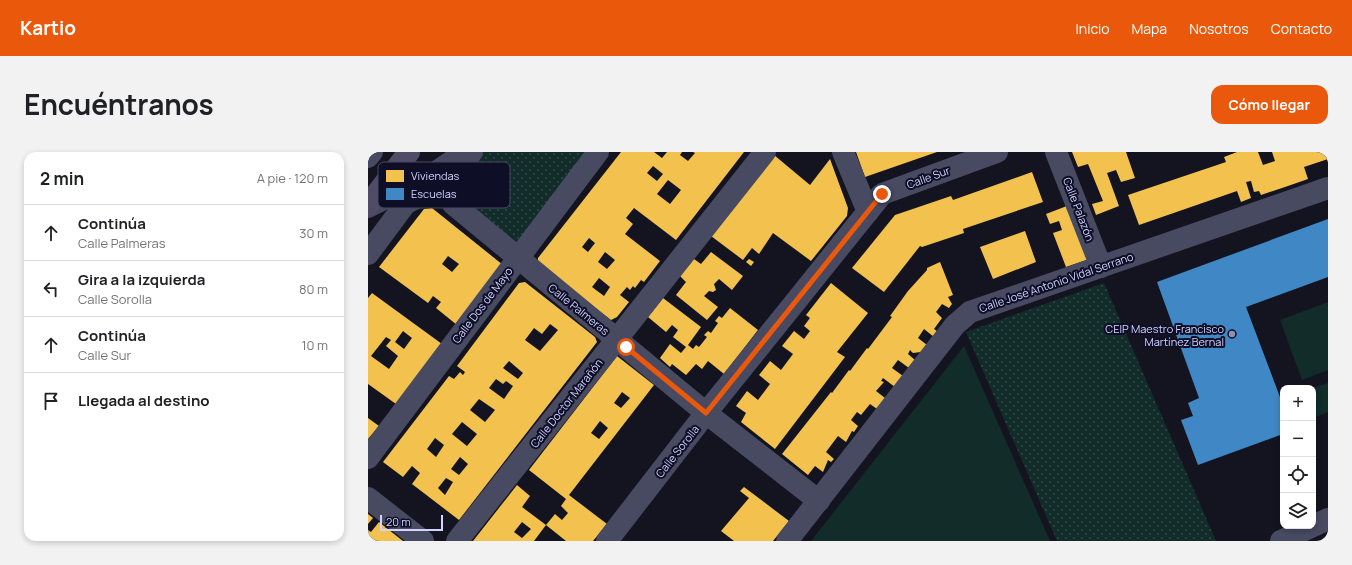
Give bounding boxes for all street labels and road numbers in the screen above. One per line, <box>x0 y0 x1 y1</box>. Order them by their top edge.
street label: Calle Sur <box>904 162 952 192</box>
street label: Calle Palazón <box>1060 175 1098 243</box>
street label: Calle José Antonio Vidal Serrano <box>977 248 1136 315</box>
street label: Calle Dos de Mayo <box>448 263 516 346</box>
street label: Calle Palmeras <box>545 280 613 338</box>
street label: Calle Doctor Marañón <box>526 355 606 451</box>
street label: Calle Sorolla <box>652 422 702 480</box>

